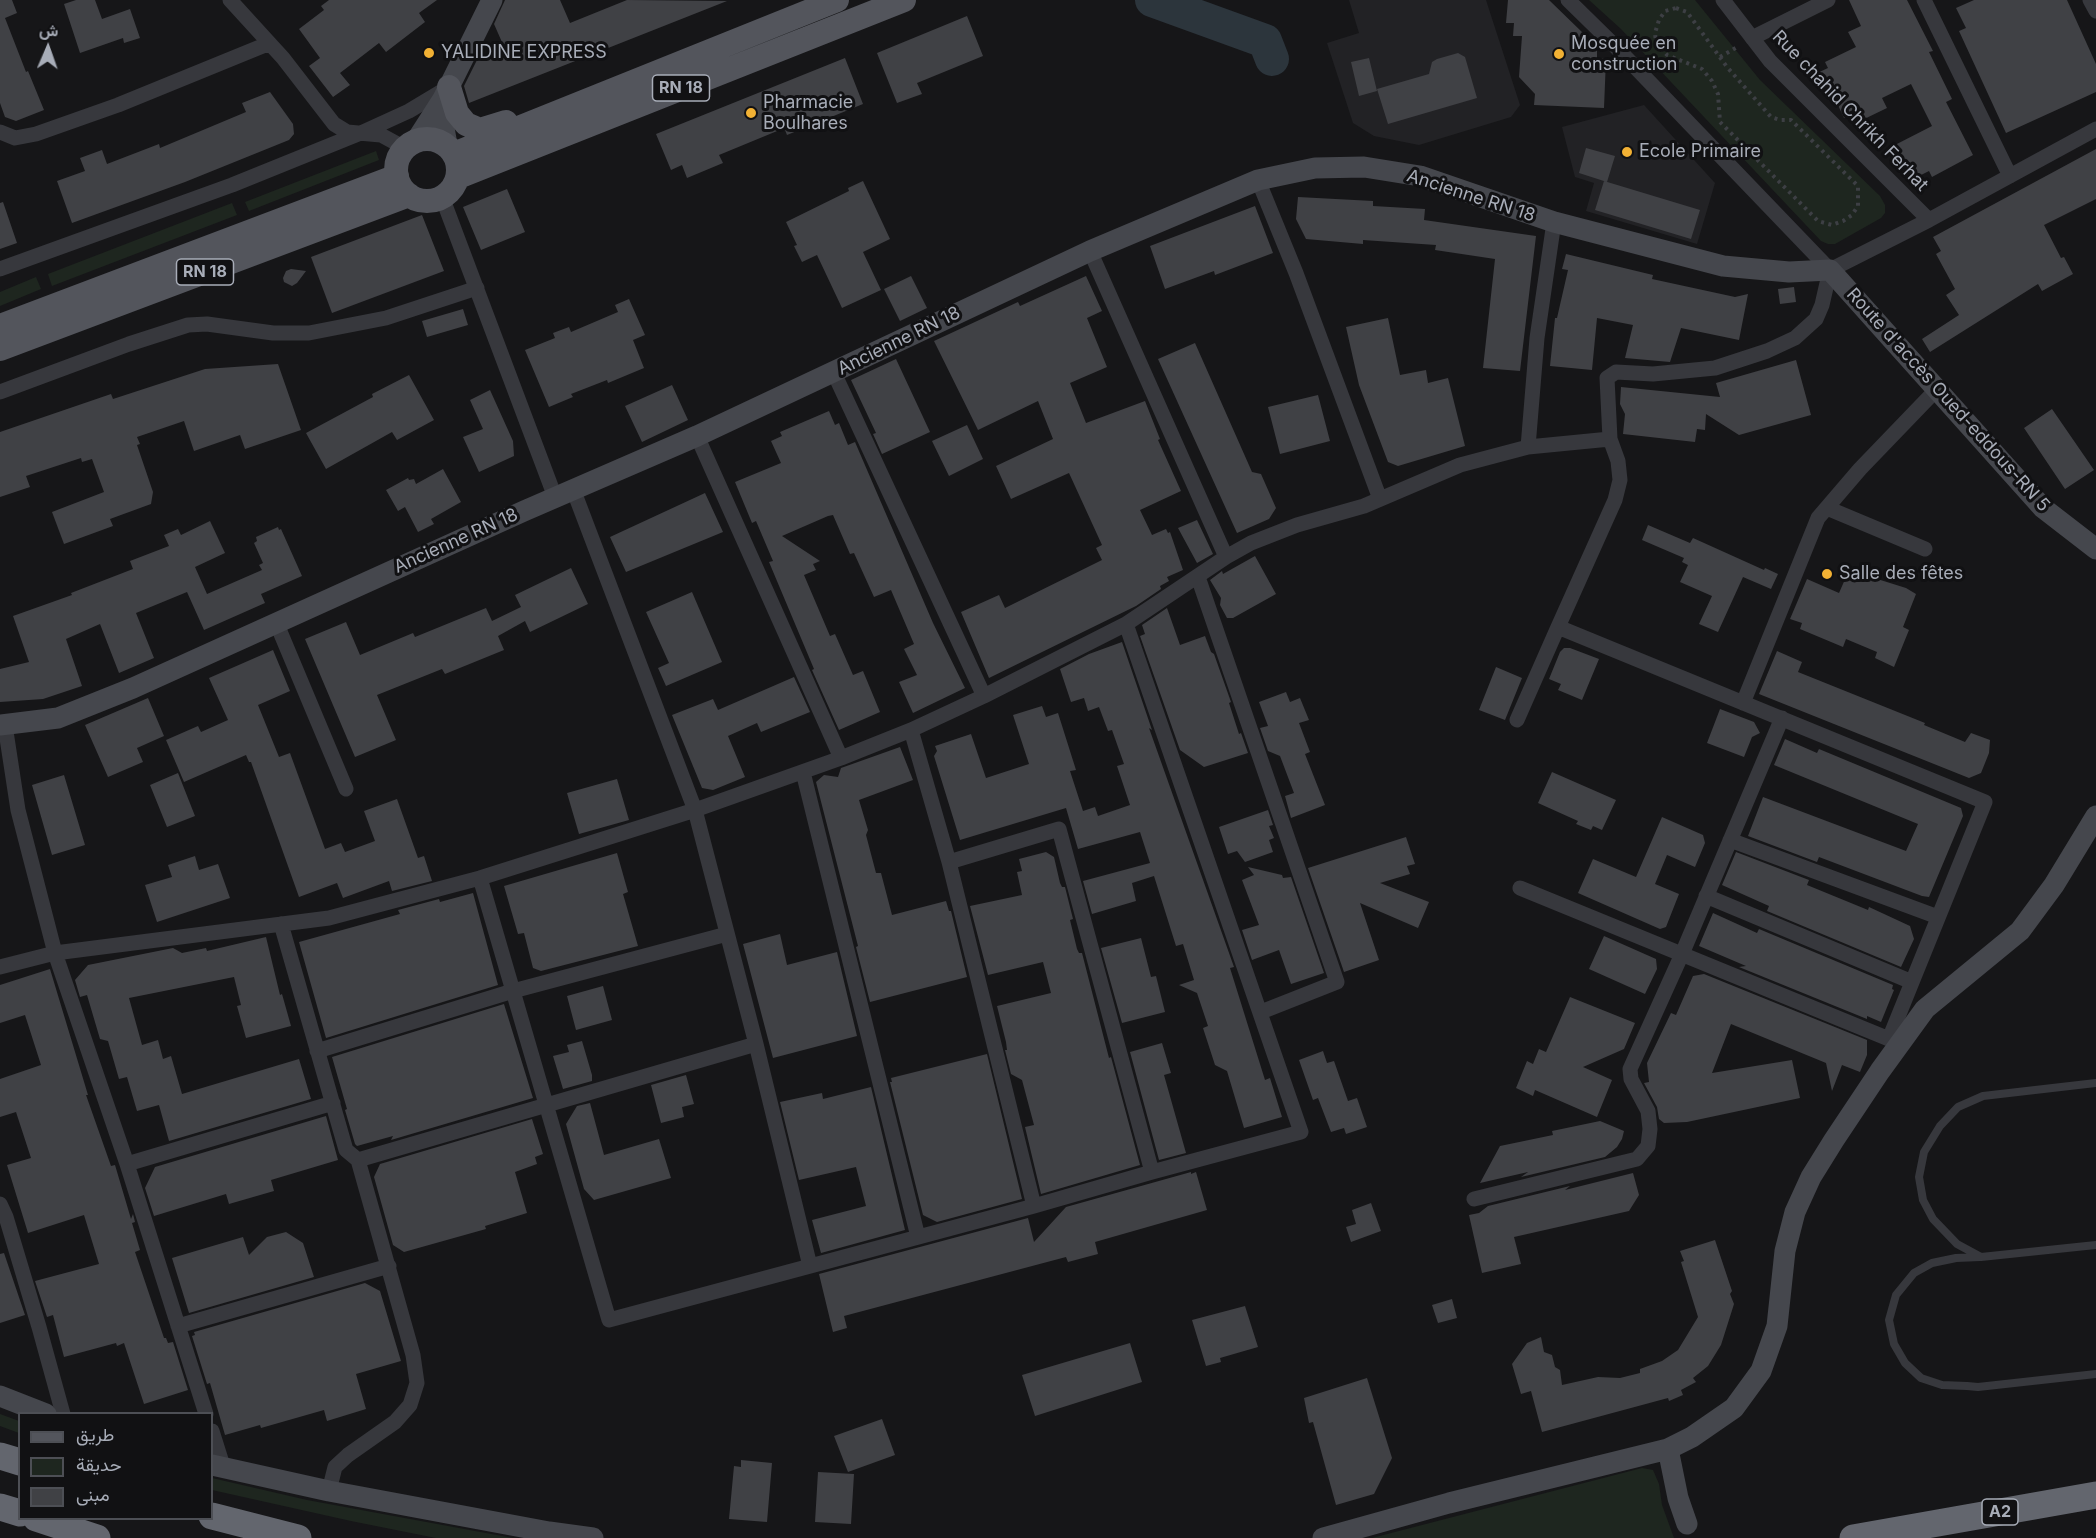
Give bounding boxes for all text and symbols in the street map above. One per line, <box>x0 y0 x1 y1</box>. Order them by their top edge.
north arrow <box>18 18 78 78</box>
text: ش <box>39 20 59 40</box>
street label: Rue chahid Chrikh Ferhat <box>1768 26 1932 196</box>
place label: Mosquée en construction <box>1571 33 1677 76</box>
place label: YALIDINE EXPRESS <box>441 42 607 64</box>
marker: YALIDINE EXPRESS <box>422 46 436 60</box>
marker: Mosquée en construction <box>1552 47 1566 61</box>
road number: RN 18 <box>652 75 710 101</box>
place label: Pharmacie Boulhares <box>763 92 853 134</box>
marker: Pharmacie Boulhares <box>744 106 758 120</box>
place label: Ecole Primaire <box>1639 141 1761 163</box>
marker: Ecole Primaire <box>1620 145 1634 159</box>
street label: Ancienne RN 18 <box>1404 165 1538 227</box>
road number: RN 18 <box>176 259 234 285</box>
street label: Route d'accès Oued-eddous-RN 5 <box>1842 284 2054 516</box>
street label: Ancienne RN 18 <box>834 302 964 380</box>
street label: Ancienne RN 18 <box>391 504 521 578</box>
place label: Salle des fêtes <box>1839 563 1963 585</box>
marker: Salle des fêtes <box>1820 567 1834 581</box>
legend <box>18 1412 213 1520</box>
text: طريق <box>76 1424 114 1445</box>
text: حديقة <box>76 1454 122 1475</box>
text: مبنى <box>76 1484 110 1505</box>
road number: A2 <box>1982 1499 2018 1525</box>

